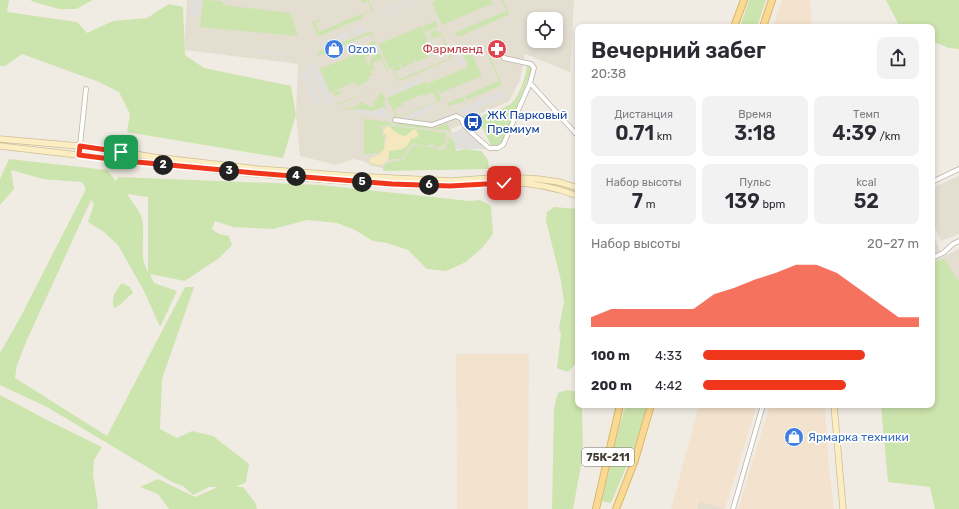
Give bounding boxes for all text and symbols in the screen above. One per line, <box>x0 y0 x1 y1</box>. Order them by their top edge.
map controls <box>527 12 563 48</box>
button: locate <box>527 12 563 48</box>
text: Вечерний забег <box>591 37 766 64</box>
button: share <box>877 37 919 79</box>
shop icon: Ozon <box>323 38 345 60</box>
pharmacy icon: Фармленд <box>486 38 508 60</box>
place label: Ozon <box>348 42 376 56</box>
place label: Фармленд <box>423 42 483 56</box>
text: 20:38 <box>591 66 626 81</box>
place label: ЖК Парковый Премиум <box>487 108 567 136</box>
text: Дистанция <box>614 108 673 121</box>
text: Время <box>738 108 772 121</box>
text: Темп <box>853 108 880 121</box>
bus stop icon: ЖК Парковый Премиум <box>462 111 484 133</box>
text: 0.71 <box>615 121 654 145</box>
text: 3:18 <box>734 121 776 145</box>
text: 4:39 <box>832 121 877 145</box>
text: km <box>654 130 672 143</box>
text: /km <box>877 130 900 143</box>
pin <box>104 135 138 169</box>
icon: arrive <box>110 141 132 163</box>
pin: 2 <box>153 155 173 175</box>
text: 2 <box>159 158 167 171</box>
pin: 3 <box>219 161 239 181</box>
text: 3 <box>225 164 233 177</box>
pin: 4 <box>286 166 306 186</box>
pin <box>487 166 521 200</box>
text: 4 <box>292 169 300 182</box>
pin: 5 <box>352 172 372 192</box>
icon: check <box>493 172 515 194</box>
text: 5 <box>358 175 366 188</box>
pin: 6 <box>419 175 439 195</box>
text: Набор высоты <box>606 176 681 189</box>
text: Пульс <box>739 176 771 189</box>
text: kcal <box>856 176 876 189</box>
text: 6 <box>425 178 433 191</box>
text: 7 <box>632 189 643 213</box>
text: 139 <box>725 189 760 213</box>
text: 52 <box>854 189 879 213</box>
text: m <box>643 198 655 211</box>
text: bpm <box>760 198 785 211</box>
text: Набор высоты <box>591 236 680 251</box>
text: 20–27 m <box>867 236 919 251</box>
text: 100 m <box>591 348 630 363</box>
text: 4:33 <box>655 348 682 363</box>
text: 200 m <box>591 378 632 393</box>
text: 4:42 <box>655 378 682 393</box>
shop icon: Ярмарка техники <box>783 426 805 448</box>
place label: Ярмарка техники <box>808 430 909 444</box>
road number: 75К-211 <box>582 448 634 466</box>

